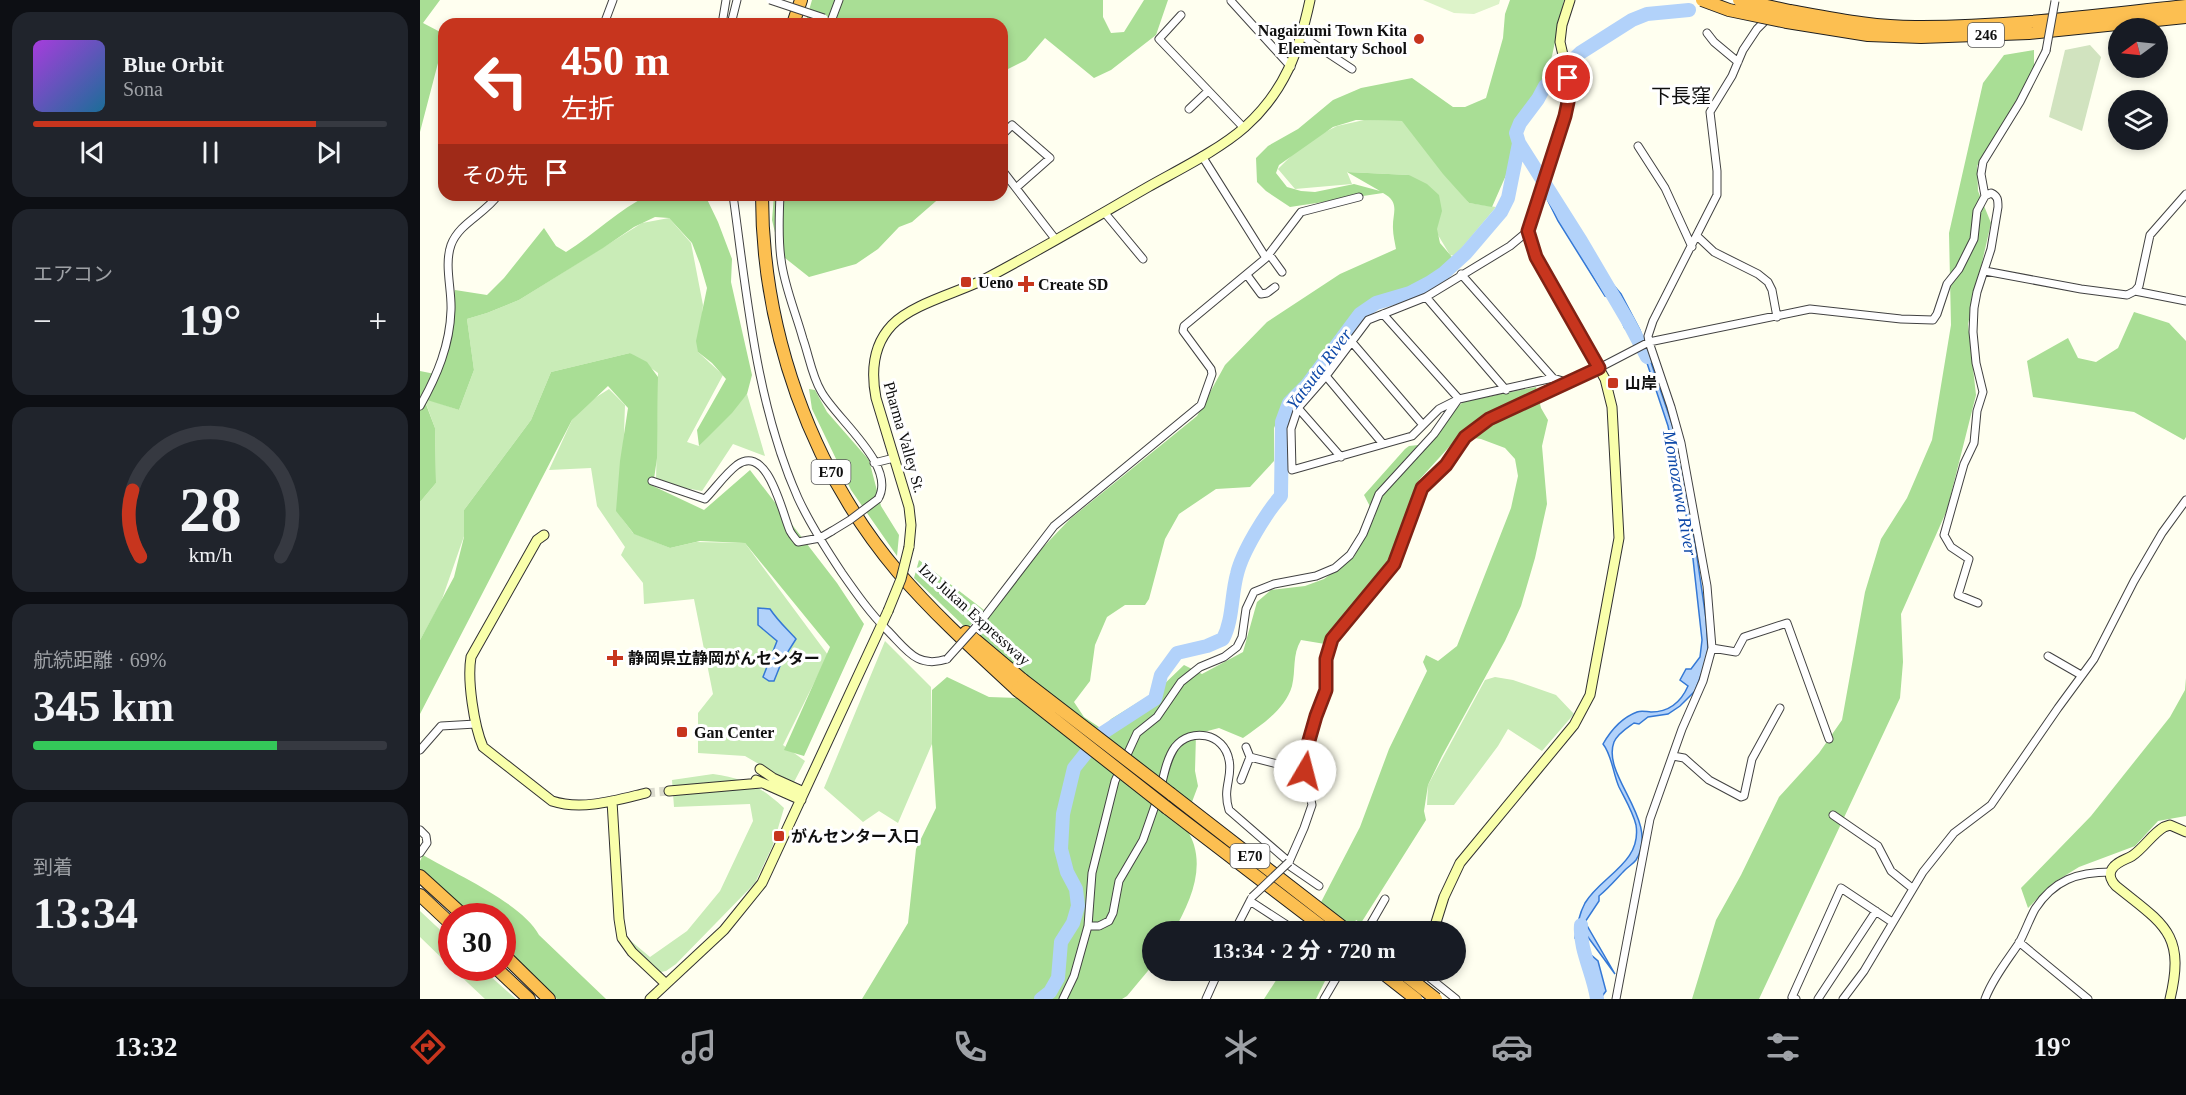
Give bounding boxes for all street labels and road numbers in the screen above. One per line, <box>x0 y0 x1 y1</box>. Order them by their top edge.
road number: 246 <box>1968 23 2004 47</box>
street label: Pharma Valley St. <box>880 380 929 495</box>
road number: E70 <box>812 460 850 484</box>
street label: Izu Jukan Expressway <box>915 560 1034 669</box>
road number: E70 <box>1230 844 1270 868</box>

